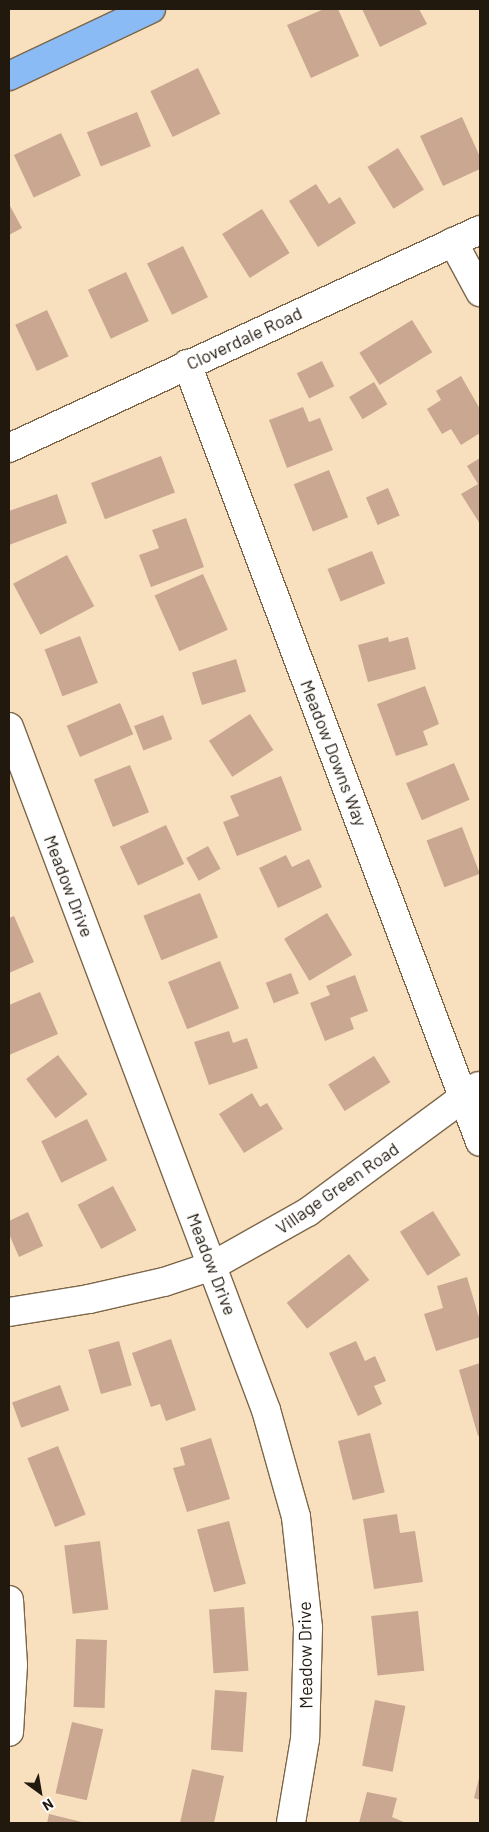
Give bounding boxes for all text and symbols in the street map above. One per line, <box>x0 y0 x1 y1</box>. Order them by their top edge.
street label: Cloverdale Road <box>183 302 305 374</box>
street label: Meadow Downs Way <box>296 677 372 829</box>
street label: Meadow Drive <box>40 832 98 940</box>
street label: Village Green Road <box>271 1137 403 1239</box>
street label: Meadow Drive <box>183 1210 241 1318</box>
street label: Meadow Drive <box>293 1601 317 1709</box>
north arrow <box>15 1767 65 1817</box>
text: N <box>40 1795 57 1815</box>

